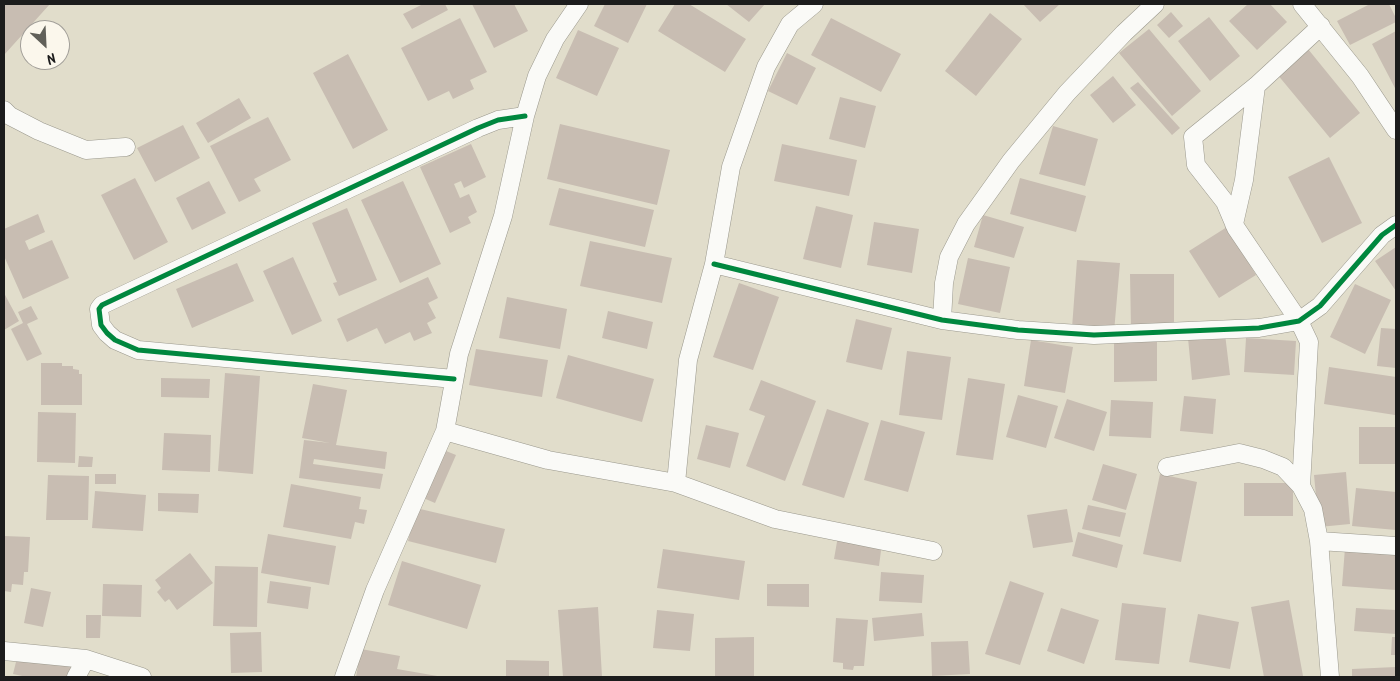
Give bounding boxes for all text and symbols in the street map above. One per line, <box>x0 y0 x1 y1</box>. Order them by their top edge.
north arrow <box>20 20 70 70</box>
text: N <box>42 46 60 70</box>

